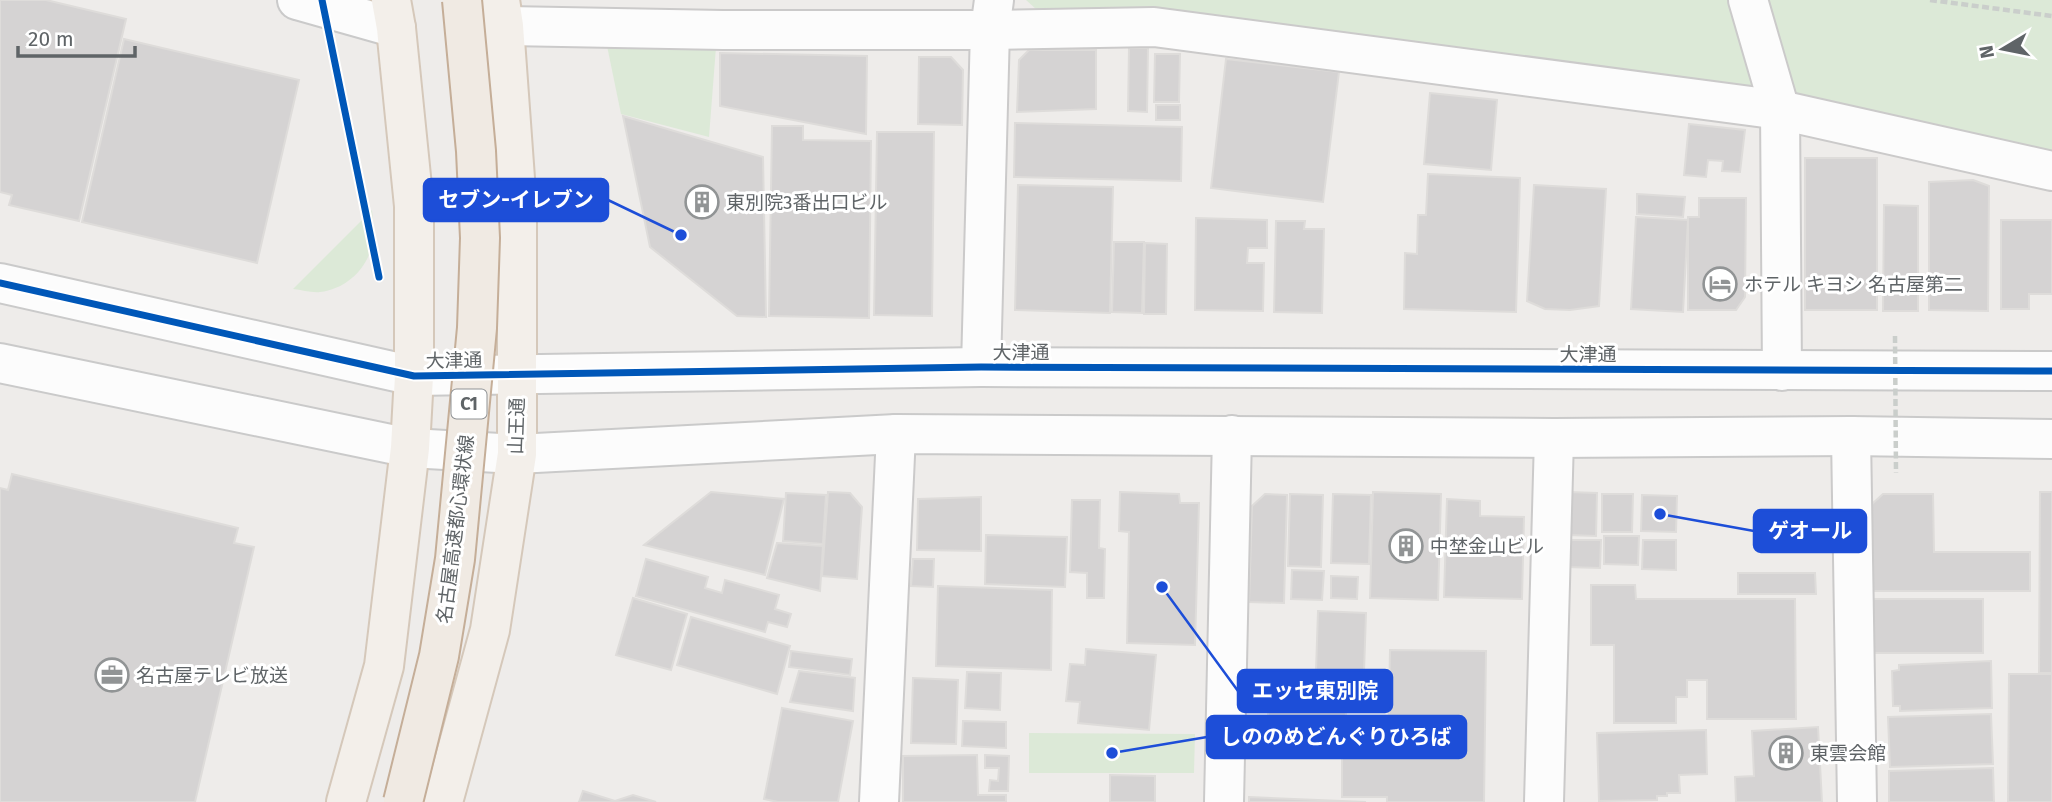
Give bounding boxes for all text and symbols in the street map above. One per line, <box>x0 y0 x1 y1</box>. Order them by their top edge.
scale bar <box>18 14 135 58</box>
north arrow <box>1968 14 2038 84</box>
text: 20 m <box>28 26 74 52</box>
text: N <box>1974 44 1999 60</box>
callout: セブン-イレブン <box>424 179 608 221</box>
building icon: 東別院3番出口ビル <box>683 183 721 221</box>
text: セブン-イレブン <box>438 187 594 213</box>
place label: 東別院3番出口ビル <box>726 191 887 214</box>
hotel icon: ホテル キヨシ 名古屋第二 <box>1701 265 1739 303</box>
place label: ホテル キヨシ 名古屋第二 <box>1744 273 1963 296</box>
street label: 大津通 <box>992 341 1050 364</box>
street label: 大津通 <box>1559 343 1617 366</box>
street label: 大津通 <box>425 349 483 372</box>
road number: C1 <box>452 390 486 418</box>
street label: 山王通 <box>504 397 529 455</box>
street label: 名古屋高速都心環状線 <box>433 433 478 625</box>
callout: ゲオール <box>1754 510 1866 552</box>
text: ゲオール <box>1768 518 1852 544</box>
building icon: 中埜金山ビル <box>1387 527 1425 565</box>
place label: 中埜金山ビル <box>1430 535 1544 558</box>
office icon: 名古屋テレビ放送 <box>93 656 131 694</box>
place label: 名古屋テレビ放送 <box>136 664 288 687</box>
callout: エッセ東別院 <box>1238 670 1392 712</box>
text: エッセ東別院 <box>1252 678 1378 704</box>
callout: しののめどんぐりひろば <box>1207 716 1466 758</box>
text: しののめどんぐりひろば <box>1221 724 1452 750</box>
building icon: 東雲会館 <box>1767 734 1805 772</box>
place label: 東雲会館 <box>1810 742 1886 765</box>

